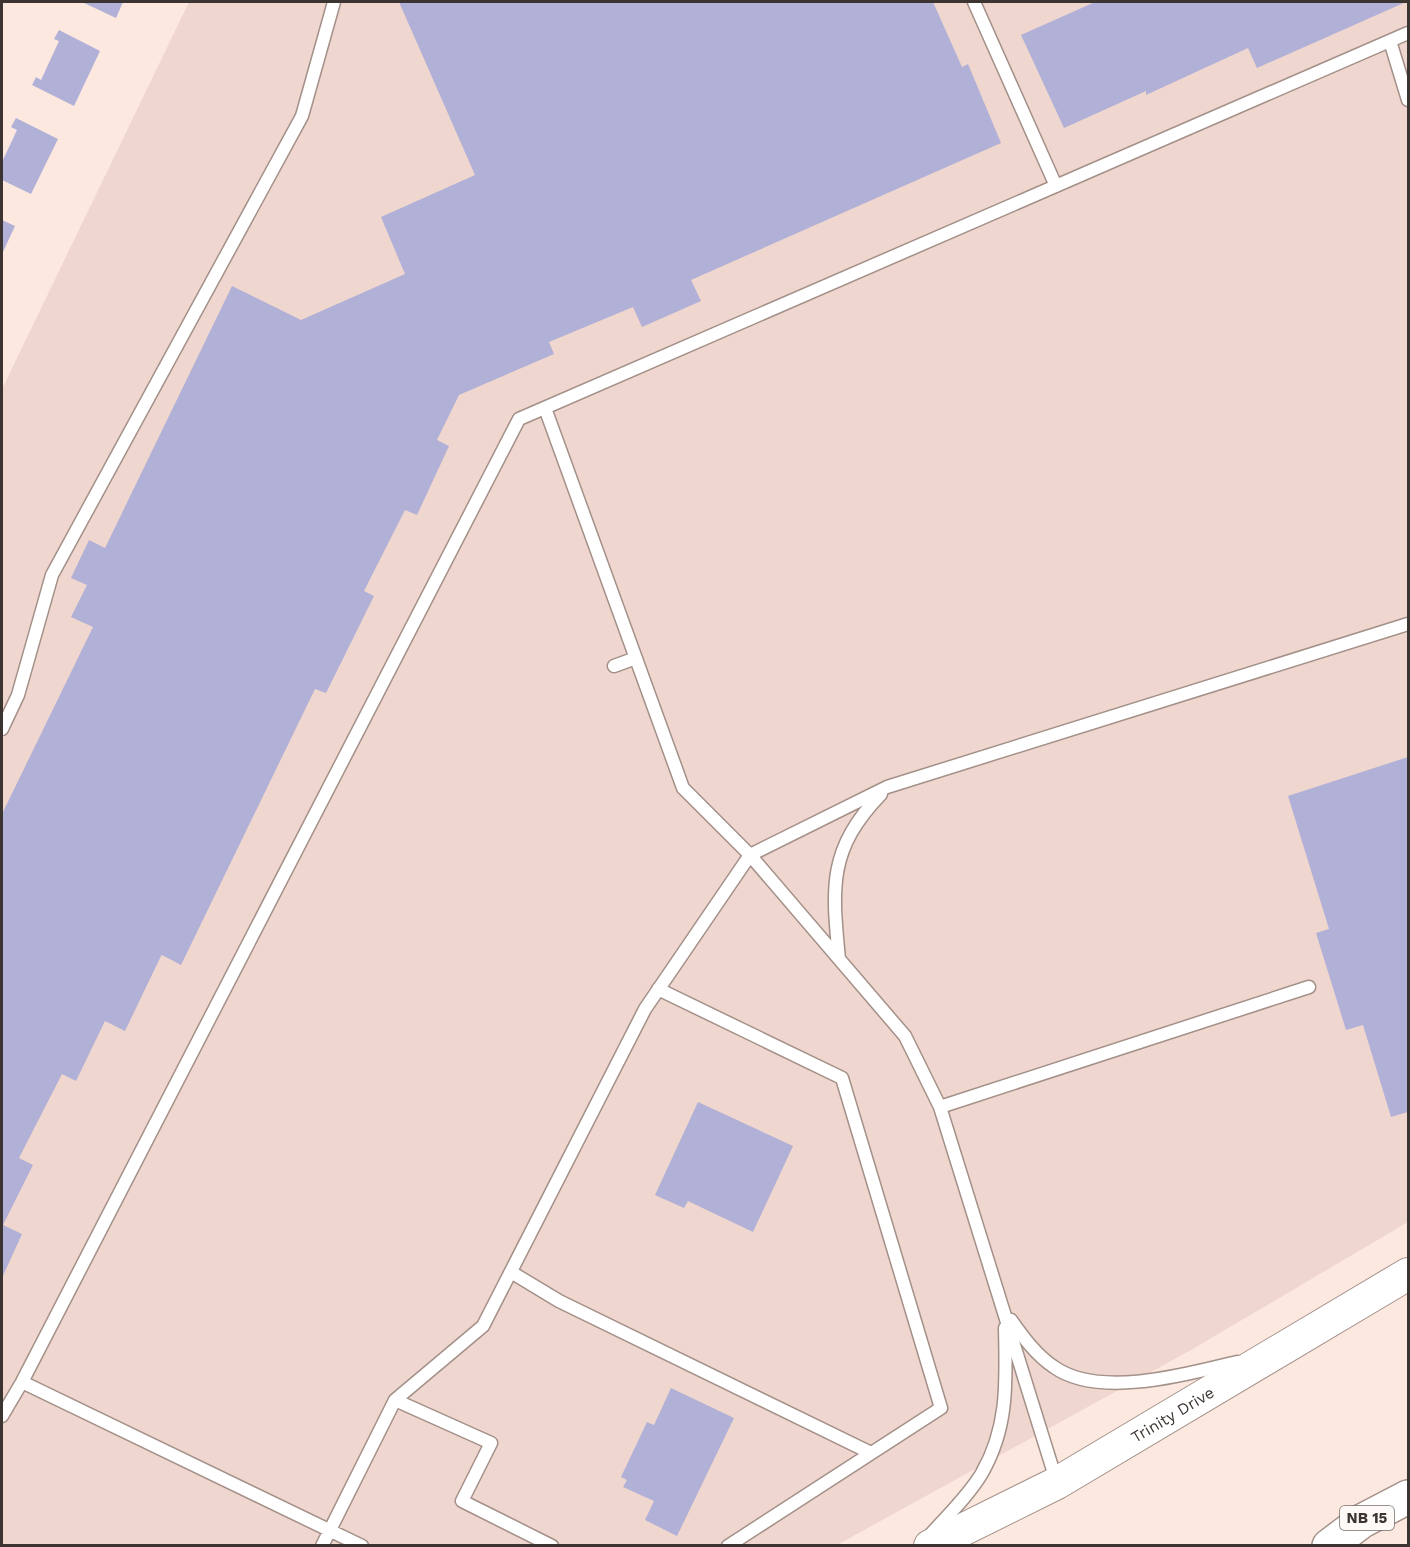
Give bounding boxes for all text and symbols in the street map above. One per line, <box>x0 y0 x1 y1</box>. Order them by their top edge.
street label: Trinity Drive <box>1128 1383 1218 1447</box>
road number: NB 15 <box>1340 1506 1394 1530</box>

